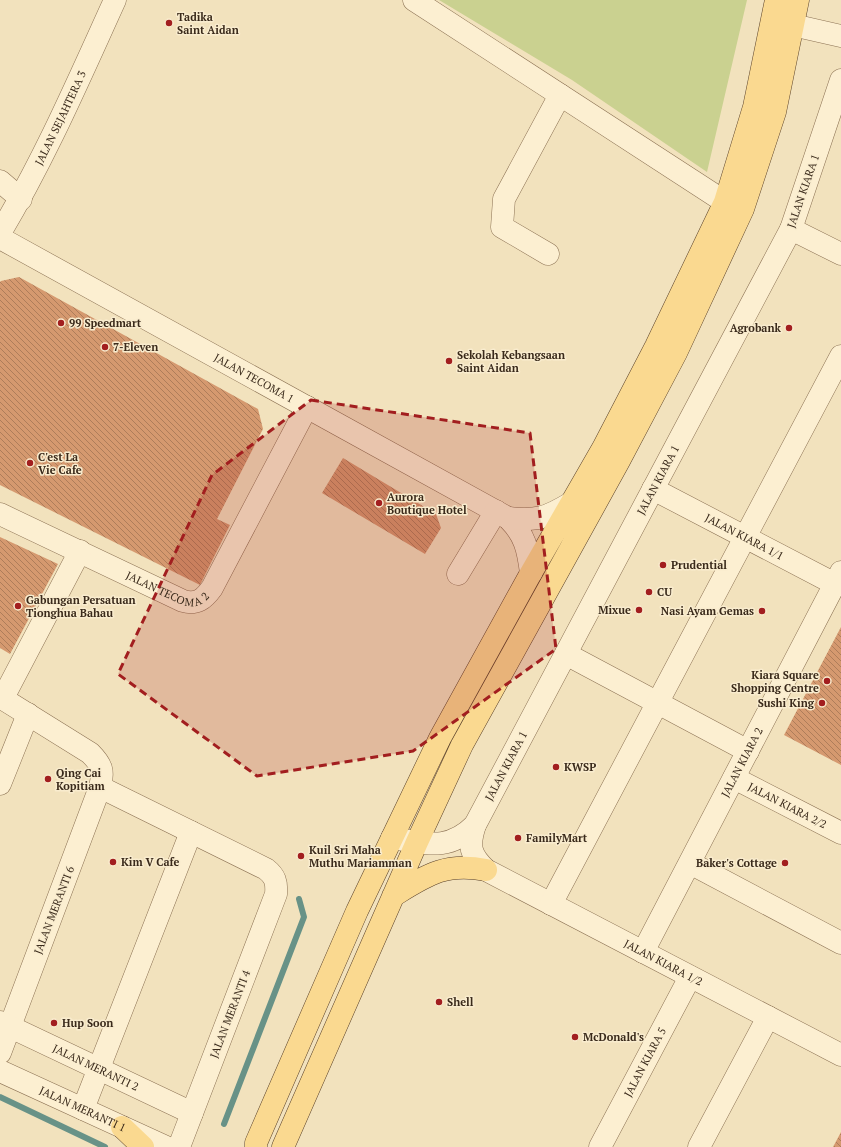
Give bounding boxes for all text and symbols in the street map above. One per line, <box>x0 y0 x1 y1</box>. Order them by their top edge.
place label: Tadika Saint Aidan <box>177 10 239 37</box>
marker: Tadika Saint Aidan <box>164 18 174 28</box>
street label: JALAN SEJAHTERA 3 <box>32 68 89 168</box>
street label: JALAN KIARA 1 <box>784 152 822 230</box>
place label: 99 Speedmart <box>69 316 142 330</box>
marker: 99 Speedmart <box>56 318 66 328</box>
place label: Agrobank <box>730 321 782 335</box>
marker: Agrobank <box>784 323 794 333</box>
place label: 7-Eleven <box>113 340 158 354</box>
marker: 7-Eleven <box>100 342 110 352</box>
place label: Sekolah Kebangsaan Saint Aidan <box>457 348 565 375</box>
street label: JALAN TECOMA 1 <box>212 350 296 406</box>
marker: Sekolah Kebangsaan Saint Aidan <box>444 356 454 366</box>
street label: JALAN KIARA 1 <box>634 443 682 517</box>
place label: C'est La Vie Cafe <box>38 450 82 477</box>
marker: C'est La Vie Cafe <box>25 458 35 468</box>
place label: Aurora Boutique Hotel <box>387 490 467 517</box>
marker: Aurora Boutique Hotel <box>374 498 384 508</box>
street label: JALAN KIARA 1/1 <box>703 510 786 563</box>
place label: Prudential <box>671 558 727 572</box>
marker: Prudential <box>658 560 668 570</box>
street label: JALAN TECOMA 2 <box>124 568 212 610</box>
place label: CU <box>657 585 672 599</box>
marker: CU <box>644 587 654 597</box>
place label: Gabungan Persatuan Tionghua Bahau <box>26 593 136 620</box>
marker: Gabungan Persatuan Tionghua Bahau <box>13 601 23 611</box>
place label: Mixue <box>598 603 631 617</box>
place label: Nasi Ayam Gemas <box>661 604 754 618</box>
marker: Mixue <box>634 605 644 615</box>
marker: Nasi Ayam Gemas <box>757 606 767 616</box>
place label: Kiara Square Shopping Centre <box>731 668 819 695</box>
marker: Kiara Square Shopping Centre <box>822 676 832 686</box>
place label: Sushi King <box>758 696 815 710</box>
marker: Sushi King <box>817 698 827 708</box>
street label: JALAN KIARA 2 <box>718 725 766 800</box>
street label: JALAN KIARA 1 <box>482 729 530 803</box>
place label: KWSP <box>564 760 596 774</box>
marker: KWSP <box>551 762 561 772</box>
place label: Qing Cai Kopitiam <box>56 766 105 793</box>
marker: Qing Cai Kopitiam <box>43 774 53 784</box>
street label: JALAN KIARA 2/2 <box>746 779 829 832</box>
place label: FamilyMart <box>526 831 588 845</box>
marker: FamilyMart <box>513 833 523 843</box>
place label: Kuil Sri Maha Muthu Mariamman <box>309 843 412 870</box>
marker: Kuil Sri Maha Muthu Mariamman <box>296 851 306 861</box>
place label: Kim V Cafe <box>121 855 180 869</box>
place label: Baker's Cottage <box>696 856 777 870</box>
marker: Kim V Cafe <box>108 857 118 867</box>
marker: Baker's Cottage <box>780 858 790 868</box>
street label: JALAN MERANTI 6 <box>31 864 77 956</box>
street label: JALAN KIARA 1/2 <box>622 936 705 989</box>
street label: JALAN MERANTI 4 <box>207 968 253 1060</box>
place label: Shell <box>447 995 474 1009</box>
marker: Shell <box>434 997 444 1007</box>
place label: Hup Soon <box>62 1016 113 1030</box>
marker: Hup Soon <box>49 1018 59 1028</box>
street label: JALAN KIARA 5 <box>621 1025 669 1099</box>
place label: McDonald's <box>583 1030 644 1044</box>
marker: McDonald's <box>570 1032 580 1042</box>
street label: JALAN MERANTI 2 <box>51 1041 141 1094</box>
street label: JALAN MERANTI 1 <box>37 1083 128 1135</box>

